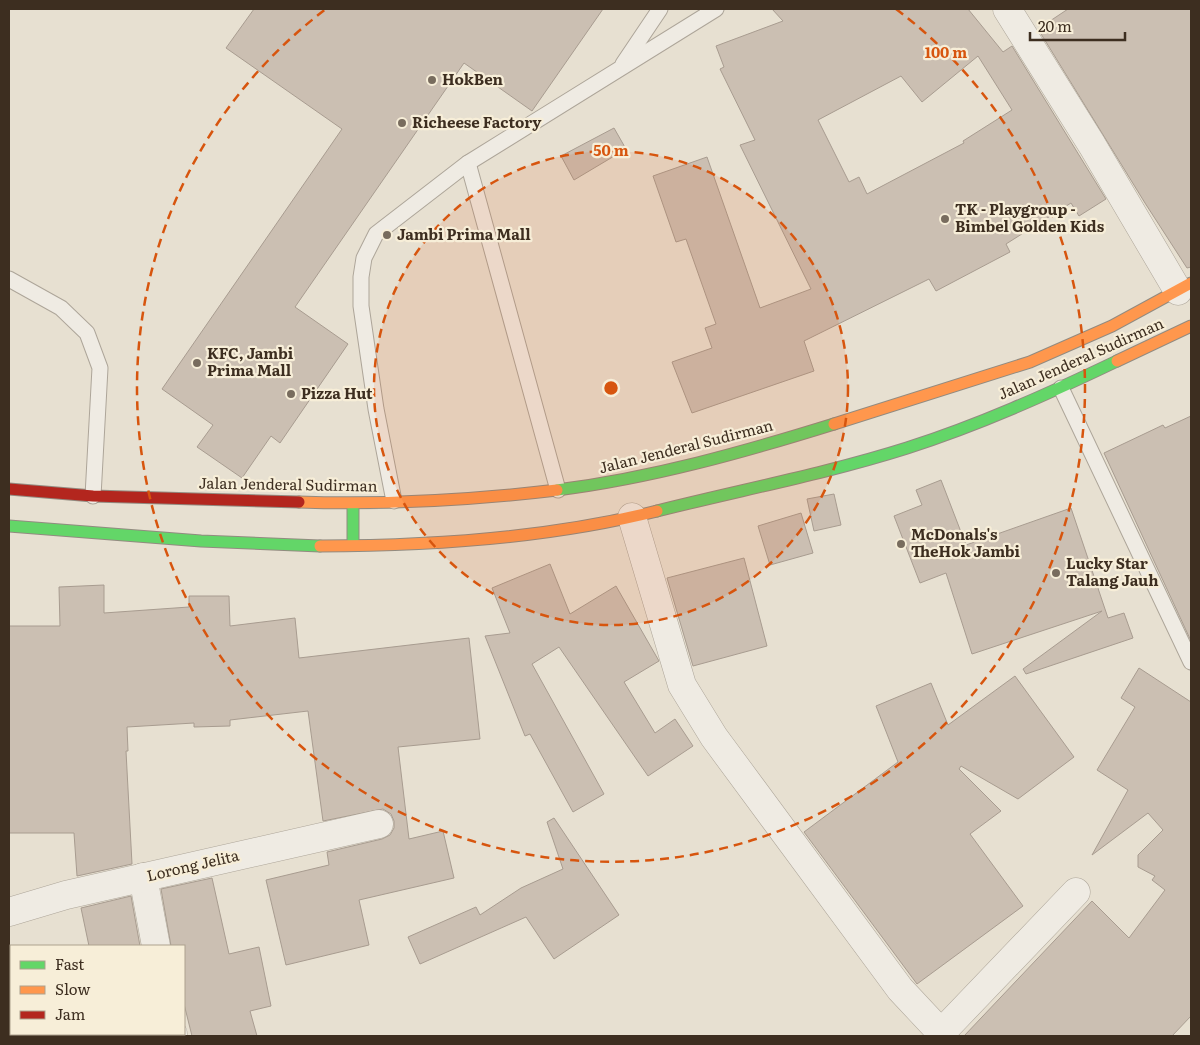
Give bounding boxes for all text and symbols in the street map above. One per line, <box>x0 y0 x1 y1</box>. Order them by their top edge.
scale bar <box>1030 10 1125 42</box>
text: 20 m <box>1038 14 1072 37</box>
text: 100 m <box>925 40 967 63</box>
place label: HokBen <box>442 67 504 90</box>
marker: HokBen <box>426 74 438 86</box>
place label: Richeese Factory <box>412 110 542 133</box>
marker: Richeese Factory <box>396 117 408 129</box>
text: 50 m <box>593 138 629 161</box>
place label: TK - Playgroup - Bimbel Golden Kids <box>955 197 1105 237</box>
marker: TK - Playgroup - Bimbel Golden Kids <box>939 213 951 225</box>
place label: Jambi Prima Mall <box>397 222 531 245</box>
marker: Jambi Prima Mall <box>381 229 393 241</box>
street label: Jalan Jenderal Sudirman <box>994 311 1167 405</box>
place label: KFC, Jambi Prima Mall <box>207 341 294 381</box>
marker: KFC, Jambi Prima Mall <box>191 357 203 369</box>
centre of rings <box>602 379 620 397</box>
place label: Pizza Hut <box>301 381 373 404</box>
marker: Pizza Hut <box>285 388 297 400</box>
street label: Jalan Jenderal Sudirman <box>596 413 775 478</box>
street label: Jalan Jenderal Sudirman <box>198 470 378 497</box>
place label: McDonals's TheHok Jambi <box>911 522 1020 562</box>
marker: McDonals's TheHok Jambi <box>895 538 907 550</box>
place label: Lucky Star Talang Jauh <box>1066 551 1159 591</box>
marker: Lucky Star Talang Jauh <box>1050 567 1062 579</box>
street label: Lorong Jelita <box>144 843 242 886</box>
legend <box>10 945 185 1035</box>
text: Fast <box>55 952 84 975</box>
text: Slow <box>55 977 90 1000</box>
text: Jam <box>55 1002 86 1025</box>

